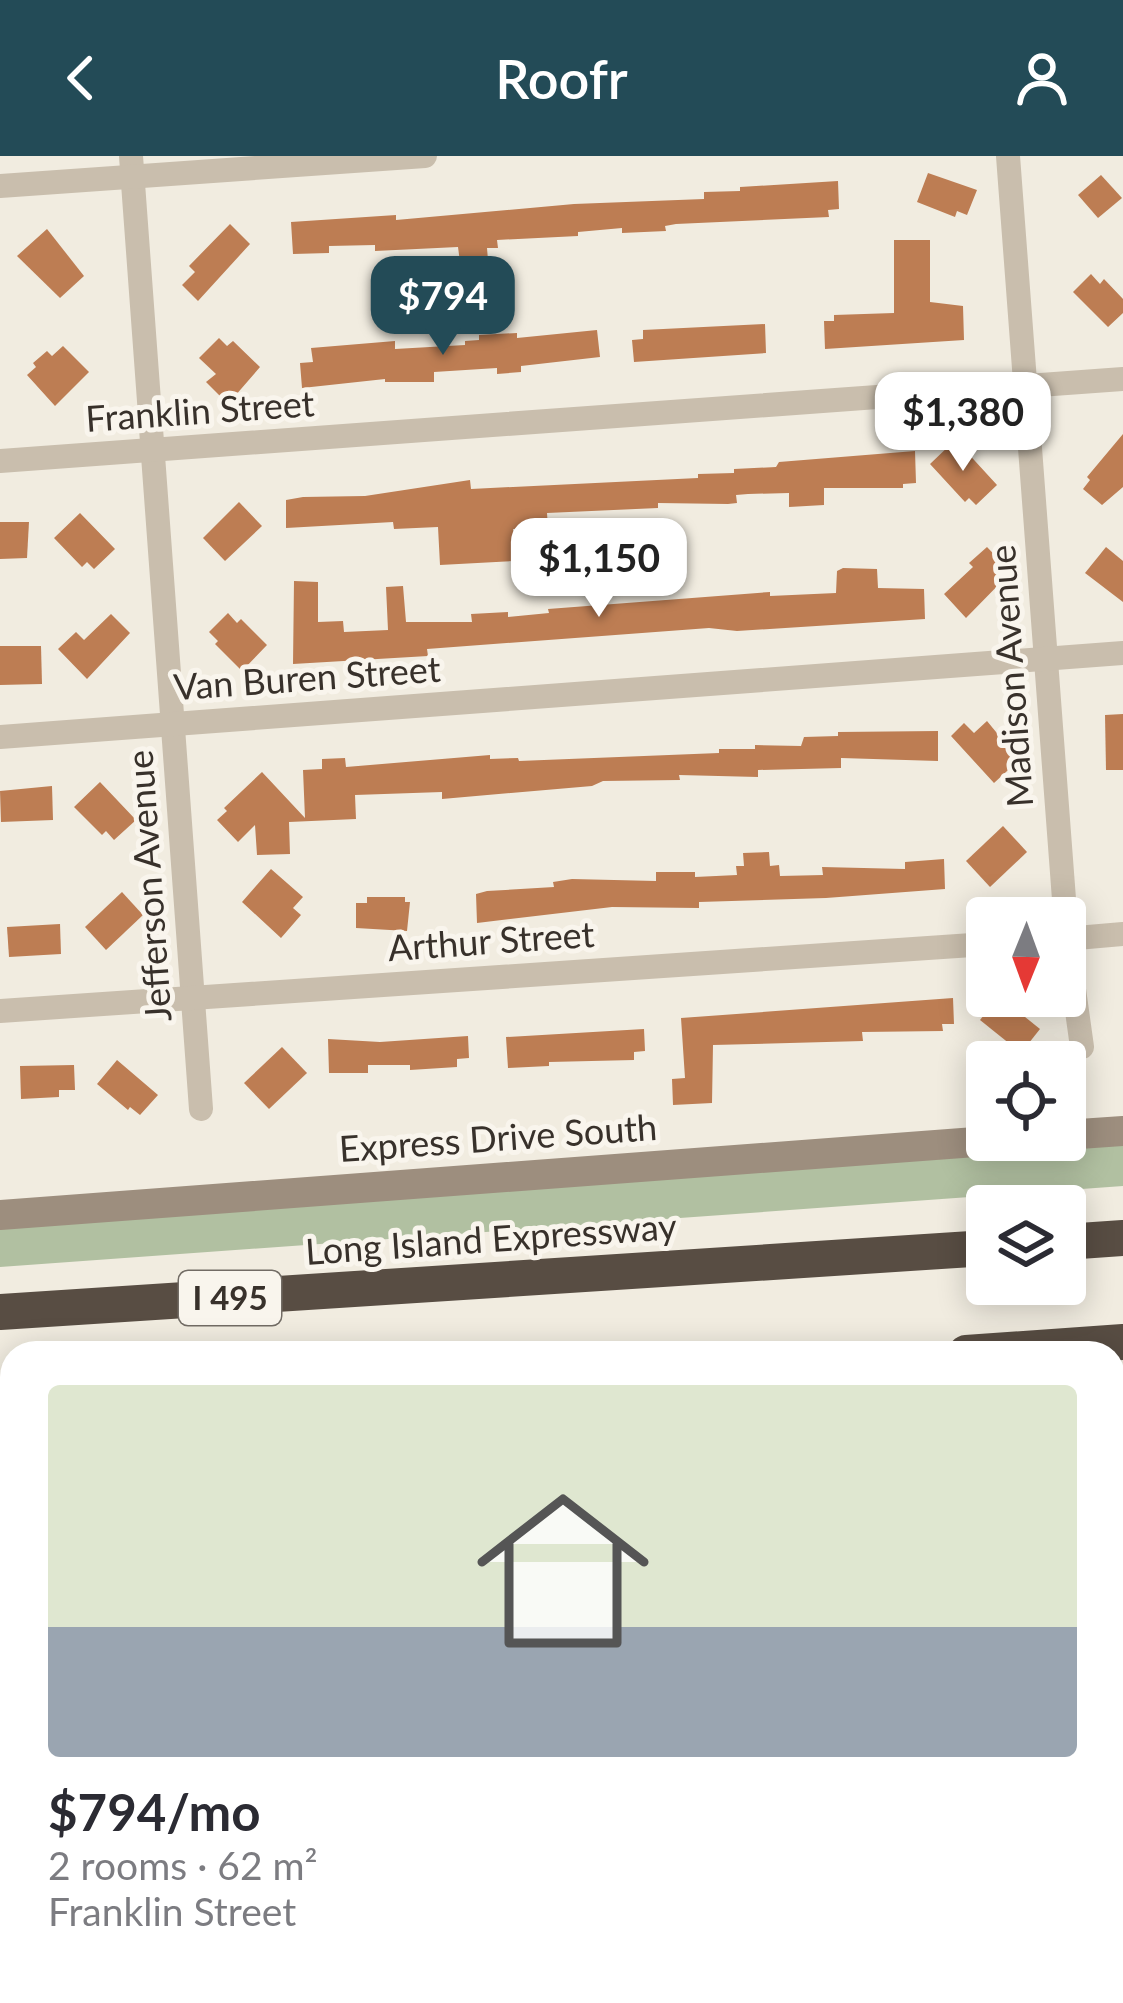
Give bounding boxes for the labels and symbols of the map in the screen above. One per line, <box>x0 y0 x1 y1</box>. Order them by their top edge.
pin: $794 <box>372 256 514 358</box>
pin: $1,380 <box>865 372 1061 474</box>
street label: Franklin Street <box>84 380 316 440</box>
pin: $1,150 <box>501 518 697 620</box>
street label: Madison Avenue <box>979 543 1041 809</box>
street label: Van Buren Street <box>172 646 442 708</box>
street label: Jefferson Avenue <box>117 749 179 1023</box>
north arrow <box>966 897 1086 1017</box>
street label: Arthur Street <box>386 911 596 969</box>
street label: Express Drive South <box>337 1104 658 1170</box>
street label: Long Island Expressway <box>304 1203 679 1273</box>
road number: I 495 <box>179 1271 281 1325</box>

